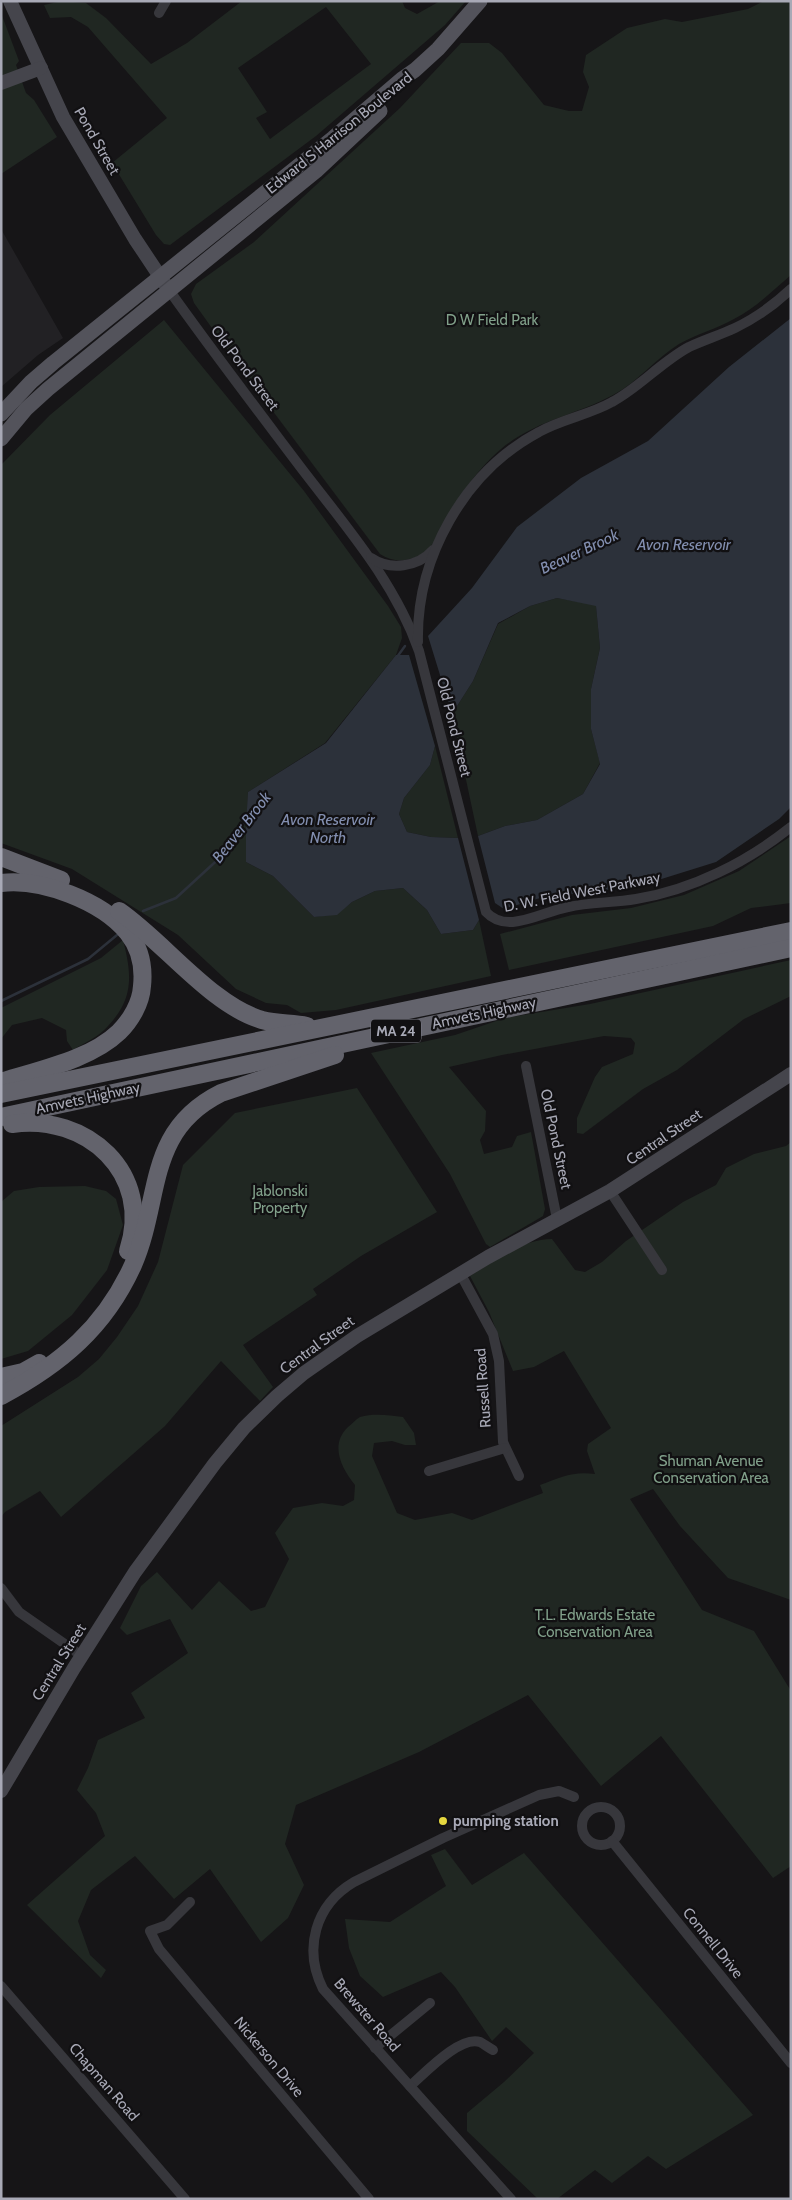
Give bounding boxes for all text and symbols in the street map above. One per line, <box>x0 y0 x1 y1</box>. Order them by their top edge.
street label: Edward S Harrison Boulevard <box>262 68 416 198</box>
street label: Pond Street <box>70 104 124 178</box>
park label: D W Field Park <box>446 311 539 329</box>
street label: Old Pond Street <box>207 322 283 414</box>
water label: Beaver Brook <box>537 525 623 578</box>
water label: Avon Reservoir <box>636 535 732 554</box>
street label: Old Pond Street <box>433 675 475 779</box>
water label: Beaver Brook <box>208 787 276 866</box>
water label: Avon Reservoir North <box>280 810 376 847</box>
street label: D. W. Field West Parkway <box>502 868 662 916</box>
street label: Amvets Highway <box>430 993 538 1033</box>
road number: MA 24 <box>371 1019 421 1042</box>
street label: Amvets Highway <box>34 1078 142 1118</box>
street label: Old Pond Street <box>537 1087 575 1191</box>
street label: Central Street <box>623 1105 705 1169</box>
park label: Jablonski Property <box>251 1182 308 1217</box>
street label: Central Street <box>276 1312 358 1378</box>
street label: Russell Road <box>471 1348 495 1428</box>
park label: Shuman Avenue Conservation Area <box>653 1452 770 1487</box>
park label: T.L. Edwards Estate Conservation Area <box>535 1606 656 1641</box>
street label: Central Street <box>28 1620 90 1704</box>
place label: pumping station <box>453 1812 559 1830</box>
marker: pumping station <box>437 1815 449 1827</box>
street label: Connell Drive <box>679 1904 747 1982</box>
street label: Brewster Road <box>330 1975 404 2055</box>
street label: Nickerson Drive <box>230 2013 308 2101</box>
street label: Chapman Road <box>65 2039 143 2125</box>

